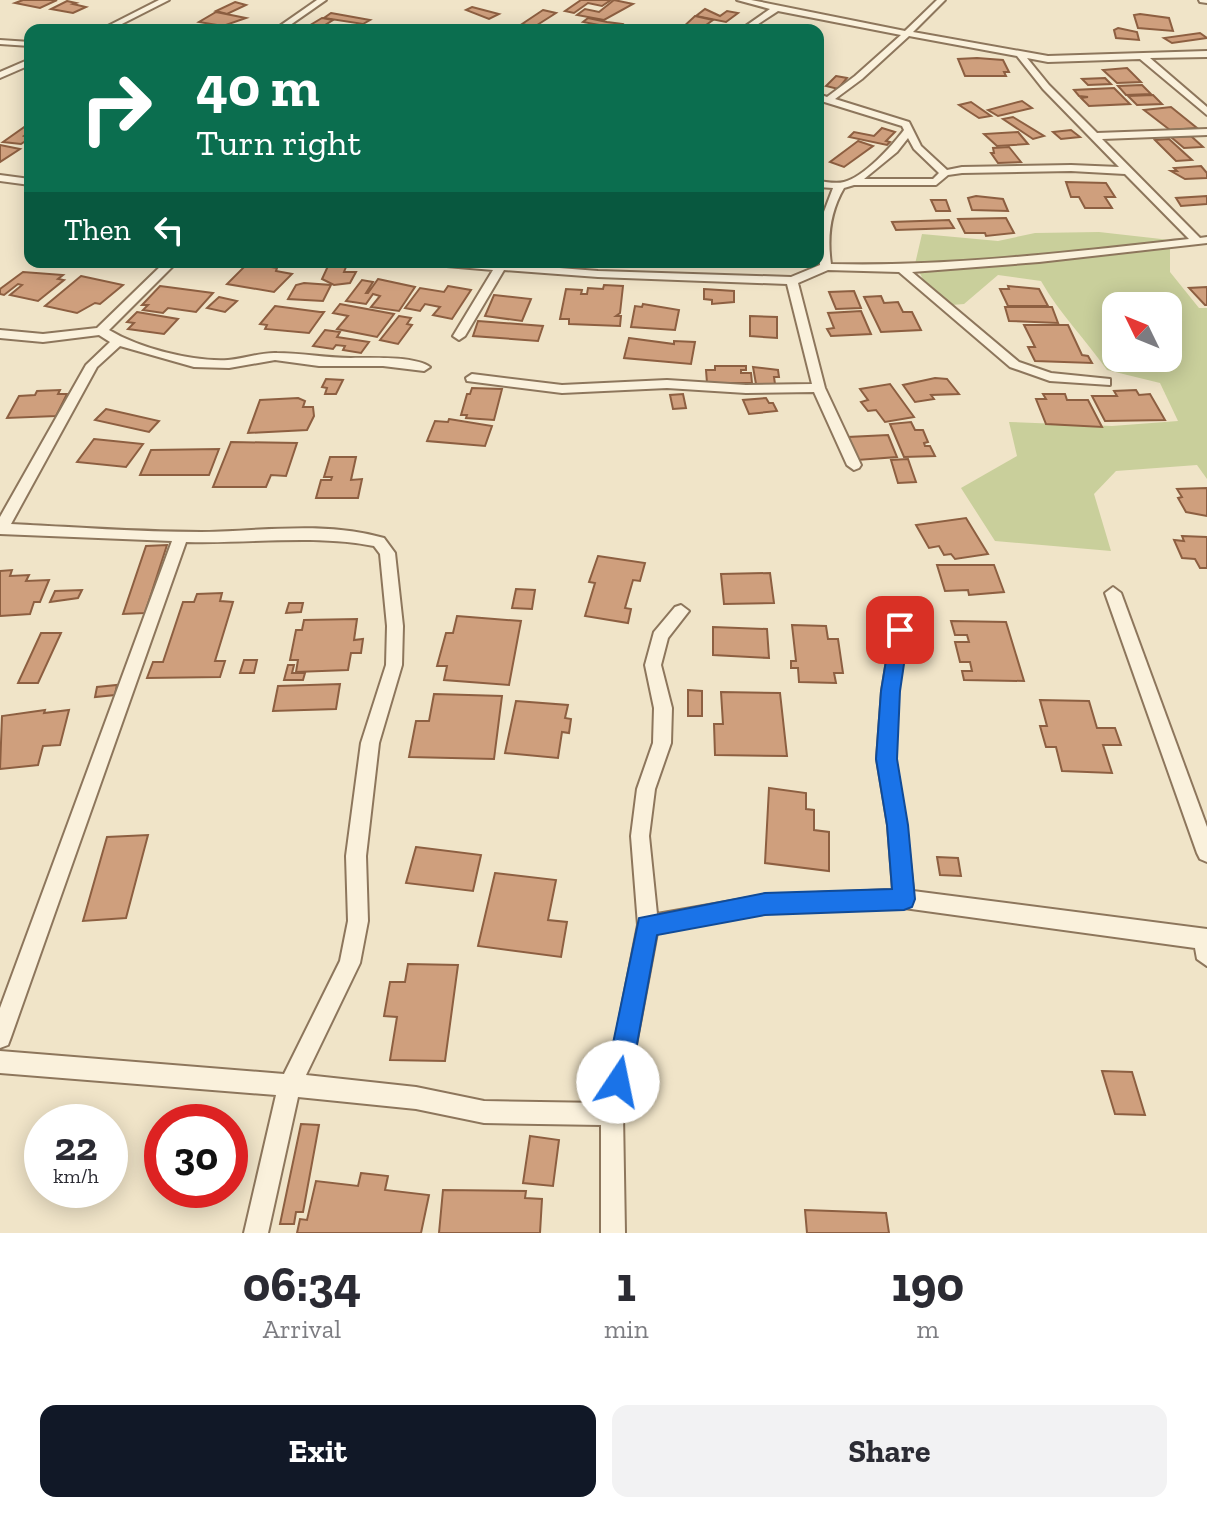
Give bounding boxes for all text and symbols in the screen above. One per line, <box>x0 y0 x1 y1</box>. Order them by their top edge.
text: 40 m <box>196 53 320 120</box>
icon: right <box>64 56 168 160</box>
text: Turn right <box>196 121 361 164</box>
icon: left <box>147 208 191 252</box>
text: Then <box>64 212 131 248</box>
north arrow <box>1102 292 1182 372</box>
map controls <box>1102 292 1182 372</box>
pin <box>866 596 934 664</box>
icon: arrive <box>878 608 922 652</box>
position arrow <box>576 1040 660 1124</box>
speed limit sign: 30 <box>144 1104 248 1208</box>
text: 22 <box>55 1122 97 1170</box>
text: km/h <box>53 1164 99 1188</box>
text: 06:34 <box>243 1256 361 1313</box>
text: 1 <box>617 1256 636 1313</box>
text: 190 <box>891 1256 964 1313</box>
text: Arrival <box>263 1313 341 1345</box>
text: min <box>604 1313 649 1345</box>
text: m <box>917 1313 939 1345</box>
button: Exit <box>40 1405 596 1497</box>
button: Share <box>612 1405 1167 1497</box>

